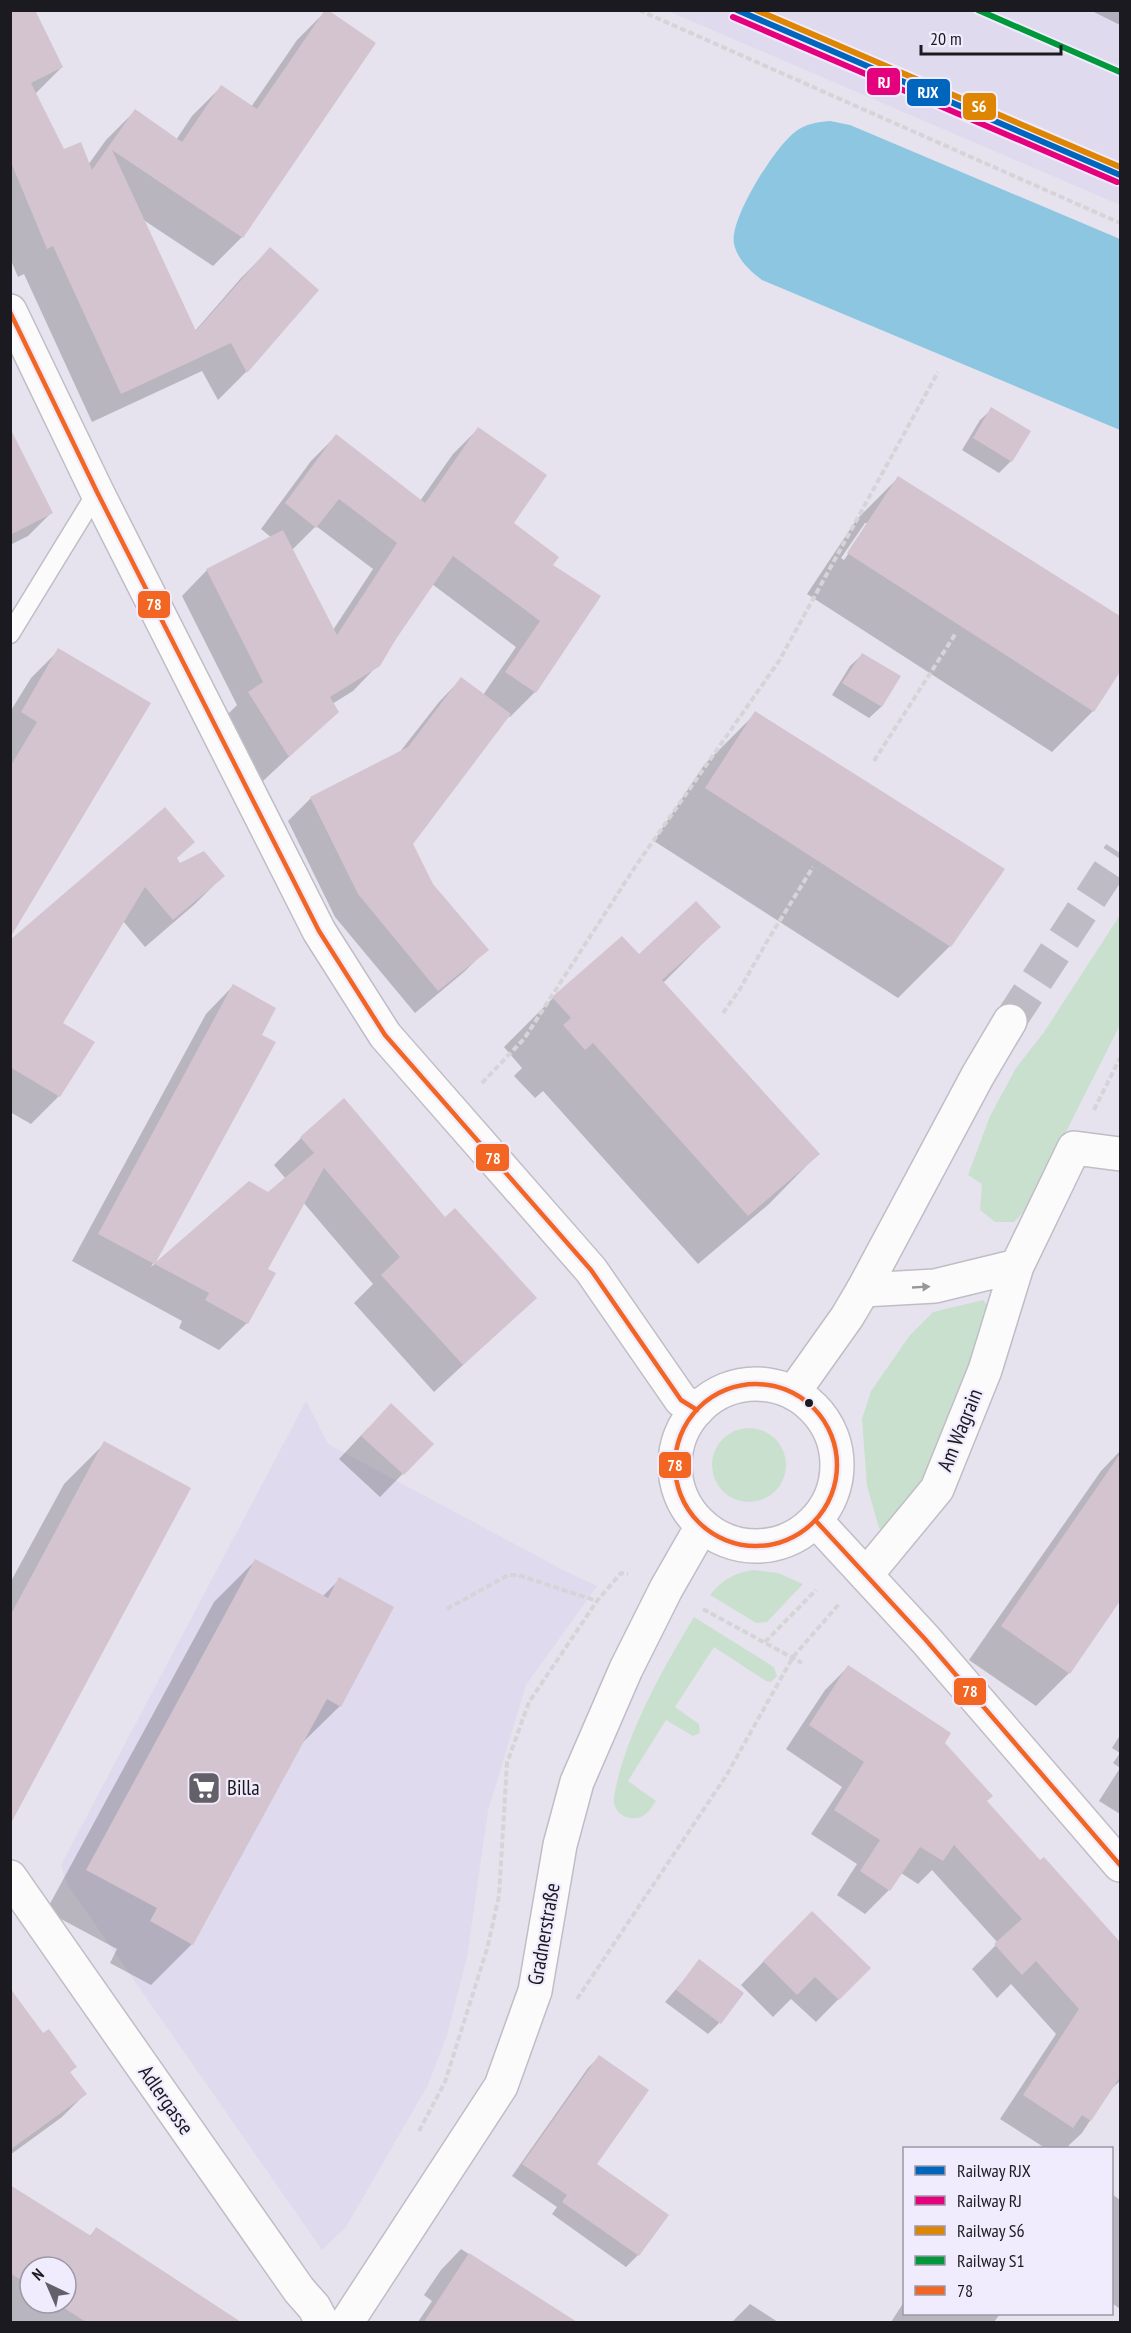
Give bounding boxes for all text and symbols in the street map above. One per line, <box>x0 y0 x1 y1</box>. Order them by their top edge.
scale bar <box>921 18 1060 56</box>
text: 20 m <box>930 27 962 50</box>
line badge: RJ <box>866 67 901 96</box>
text: RJ <box>878 72 890 92</box>
line badge: RJX <box>906 78 951 107</box>
text: RJX <box>917 82 939 102</box>
line badge: S6 <box>962 92 997 121</box>
text: S6 <box>972 96 987 116</box>
line badge: 78 <box>137 590 171 619</box>
text: 78 <box>146 594 162 614</box>
line badge: 78 <box>475 1143 510 1172</box>
text: 78 <box>485 1148 501 1168</box>
one-way arrow <box>912 1283 931 1292</box>
street label: Am Wagrain <box>931 1385 988 1475</box>
unlabelled marker <box>803 1397 815 1409</box>
line badge: 78 <box>658 1451 692 1479</box>
text: 78 <box>667 1455 683 1475</box>
line badge: 78 <box>953 1677 987 1706</box>
text: 78 <box>962 1681 978 1701</box>
supermarket icon: Billa <box>186 1770 222 1806</box>
place label: Billa <box>227 1774 260 1801</box>
street label: Gradnerstraße <box>521 1881 566 1987</box>
street label: Adlergasse <box>133 2060 200 2140</box>
legend <box>903 2147 1113 2315</box>
text: Railway RJX <box>957 2159 1031 2182</box>
text: Railway RJ <box>957 2189 1022 2212</box>
text: Railway S6 <box>957 2219 1025 2242</box>
text: Railway S1 <box>957 2249 1025 2272</box>
north arrow <box>18 2255 78 2315</box>
text: N <box>28 2264 48 2284</box>
text: 78 <box>957 2279 973 2302</box>

